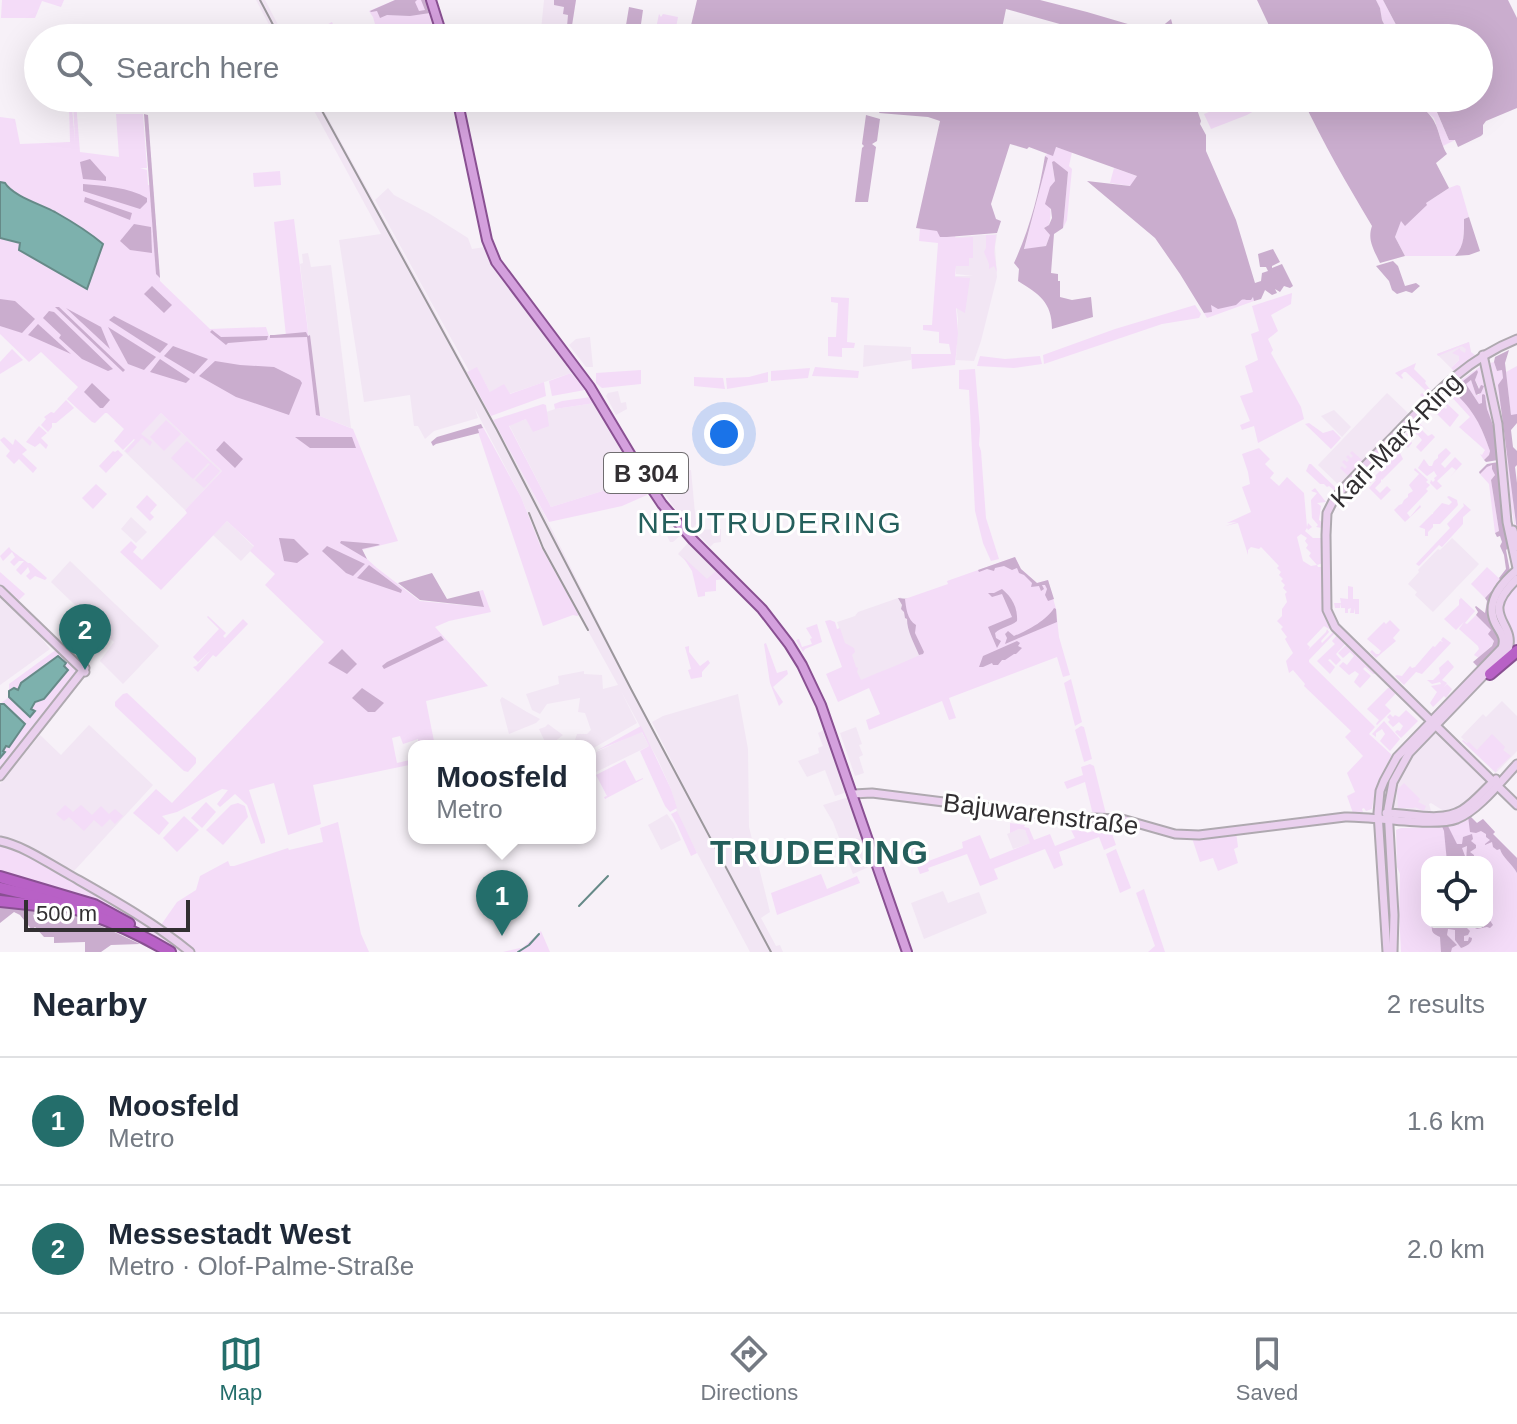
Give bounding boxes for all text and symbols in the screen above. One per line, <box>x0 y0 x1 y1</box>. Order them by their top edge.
search box <box>24 24 1493 112</box>
icon: search <box>52 46 96 90</box>
text: Search here <box>116 51 279 84</box>
street label: Karl-Marx-Ring <box>1324 367 1468 513</box>
your location <box>704 414 744 454</box>
road number: B 304 <box>604 453 688 493</box>
district label: NEUTRUDERING <box>637 506 903 539</box>
pin: 2 <box>59 604 111 670</box>
popup <box>408 740 596 844</box>
text: Moosfeld <box>436 760 568 793</box>
street label: Bajuwarenstraße <box>942 787 1140 841</box>
text: Metro <box>436 794 503 824</box>
district label: TRUDERING <box>710 833 930 871</box>
map controls <box>1421 856 1493 928</box>
button: locate <box>1421 856 1493 928</box>
pin: 1 <box>476 870 528 936</box>
scale bar <box>24 896 190 932</box>
text: 500 m <box>36 901 97 926</box>
text: Nearby <box>32 985 147 1023</box>
text: 2 results <box>1387 989 1485 1019</box>
text: Moosfeld <box>108 1089 240 1122</box>
text: 1 <box>51 1106 65 1136</box>
text: 1.6 km <box>1407 1106 1485 1136</box>
text: Metro <box>108 1123 174 1153</box>
text: Messestadt West <box>108 1217 351 1250</box>
text: 2 <box>51 1234 65 1264</box>
text: 2.0 km <box>1407 1234 1485 1264</box>
text: Metro · Olof-Palme-Straße <box>108 1251 414 1281</box>
tab: Map <box>219 1332 263 1406</box>
tab: Directions <box>700 1332 798 1406</box>
tab: Saved <box>1236 1332 1298 1406</box>

